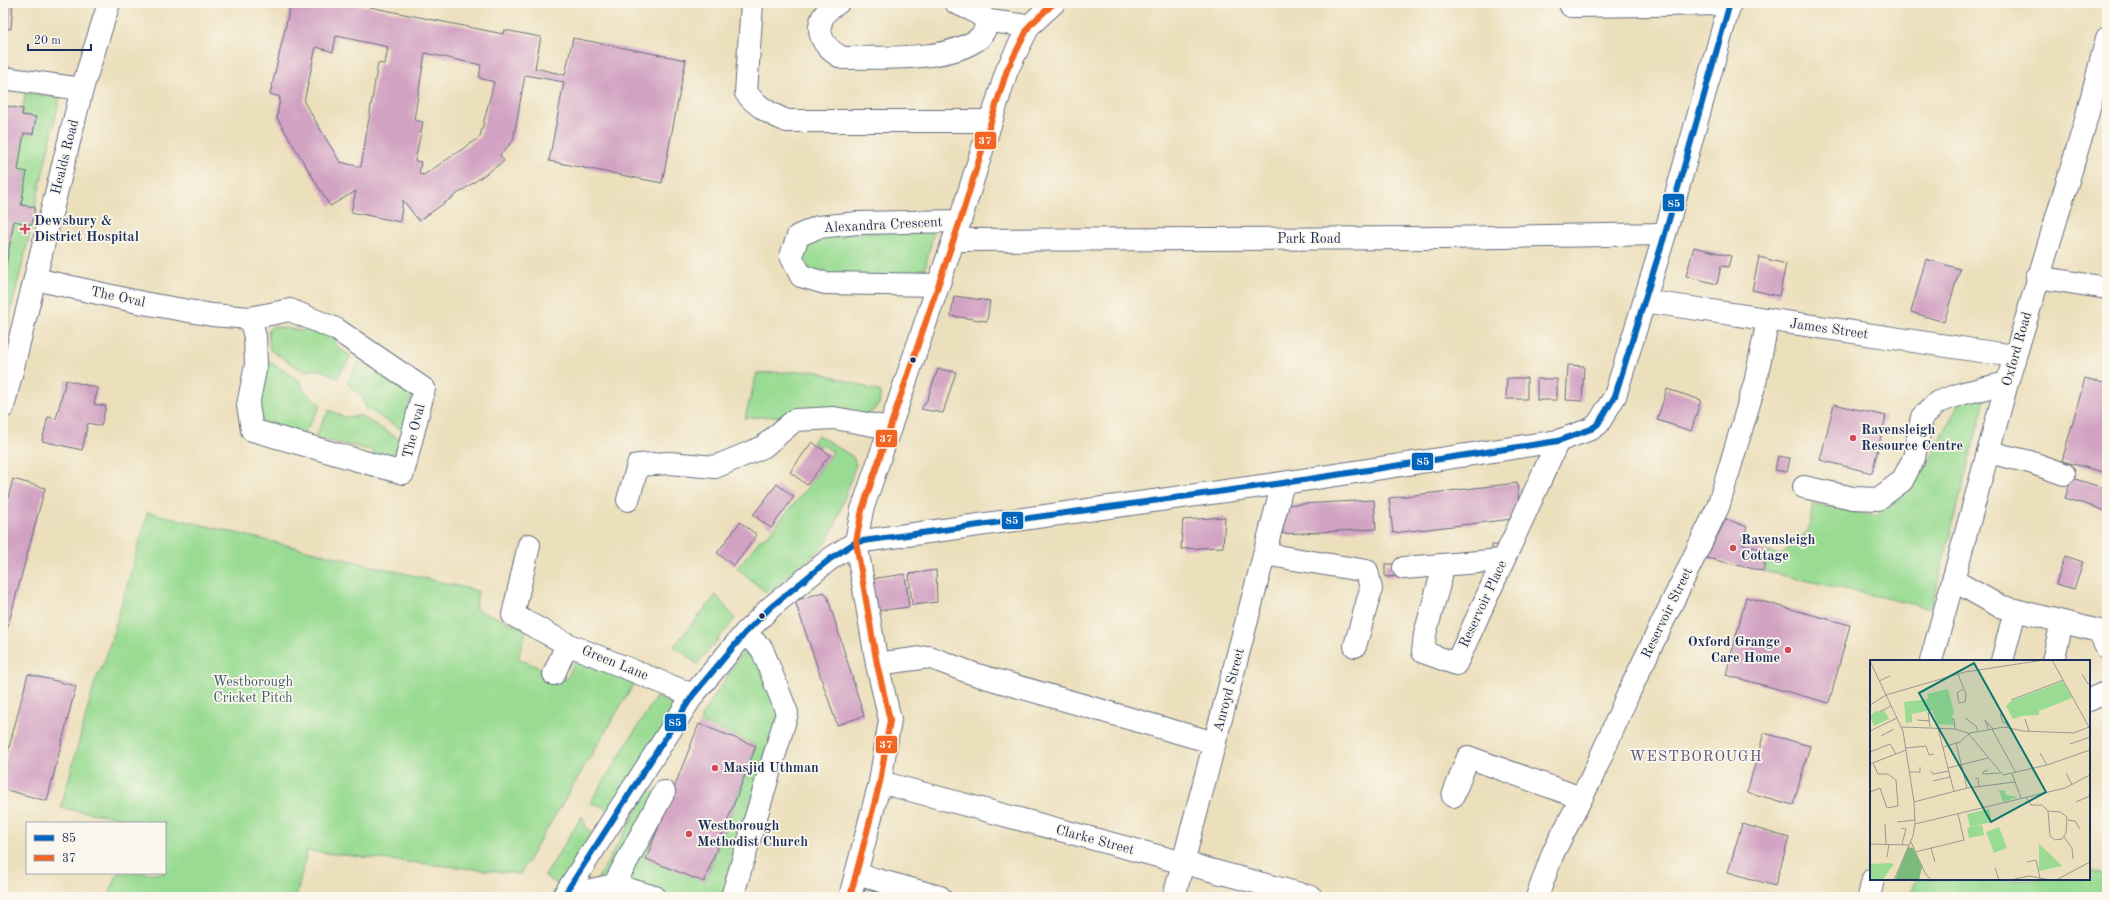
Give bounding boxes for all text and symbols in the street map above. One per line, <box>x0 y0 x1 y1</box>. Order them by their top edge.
scale bar <box>28 26 91 52</box>
text: 20 m <box>34 35 61 47</box>
street label: Healds Road <box>49 118 81 196</box>
line badge: 37 <box>974 131 997 150</box>
text: 37 <box>979 136 991 147</box>
line badge: 85 <box>1662 193 1685 212</box>
text: 85 <box>1668 199 1680 210</box>
place label: Dewsbury & District Hospital <box>34 214 139 244</box>
street label: Alexandra Crescent <box>823 215 943 235</box>
marker: Dewsbury & District Hospital <box>19 223 31 235</box>
street label: Park Road <box>1277 232 1341 246</box>
street label: The Oval <box>89 284 147 310</box>
street label: Oxford Road <box>2000 310 2034 388</box>
street label: James Street <box>1789 317 1869 341</box>
unlabelled marker <box>908 355 918 365</box>
street label: The Oval <box>401 402 428 460</box>
place label: Ravensleigh Resource Centre <box>1861 423 1963 453</box>
line badge: 37 <box>875 429 898 448</box>
marker: Ravensleigh Resource Centre <box>1848 433 1858 443</box>
text: 37 <box>880 434 892 445</box>
line badge: 85 <box>1411 452 1434 471</box>
text: 85 <box>1417 457 1429 468</box>
line badge: 85 <box>1001 511 1024 530</box>
text: 85 <box>1006 516 1018 527</box>
place label: Ravensleigh Cottage <box>1741 533 1816 563</box>
marker: Ravensleigh Cottage <box>1728 543 1738 553</box>
street label: Reservoir Place <box>1457 558 1509 650</box>
street label: Reservoir Street <box>1639 565 1695 661</box>
unlabelled marker <box>757 611 767 621</box>
place label: Oxford Grange Care Home <box>1688 635 1780 665</box>
street label: Green Lane <box>580 643 650 683</box>
marker: Oxford Grange Care Home <box>1783 645 1793 655</box>
street label: Anroyd Street <box>1211 647 1247 733</box>
inset map <box>1870 660 2090 880</box>
park label: Westborough Cricket Pitch <box>213 675 294 705</box>
line badge: 85 <box>664 713 687 732</box>
text: 85 <box>669 718 681 729</box>
line badge: 37 <box>875 735 898 754</box>
text: 37 <box>880 740 892 751</box>
district label: WESTBOROUGH <box>1630 750 1762 765</box>
place label: Masjid Uthman <box>723 761 819 775</box>
marker: Masjid Uthman <box>710 763 720 773</box>
place label: Westborough Methodist Church <box>697 819 808 849</box>
legend <box>26 822 166 874</box>
street label: Clarke Street <box>1054 823 1136 857</box>
marker: Westborough Methodist Church <box>684 829 694 839</box>
text: 85 <box>62 832 76 845</box>
text: 37 <box>62 853 76 865</box>

